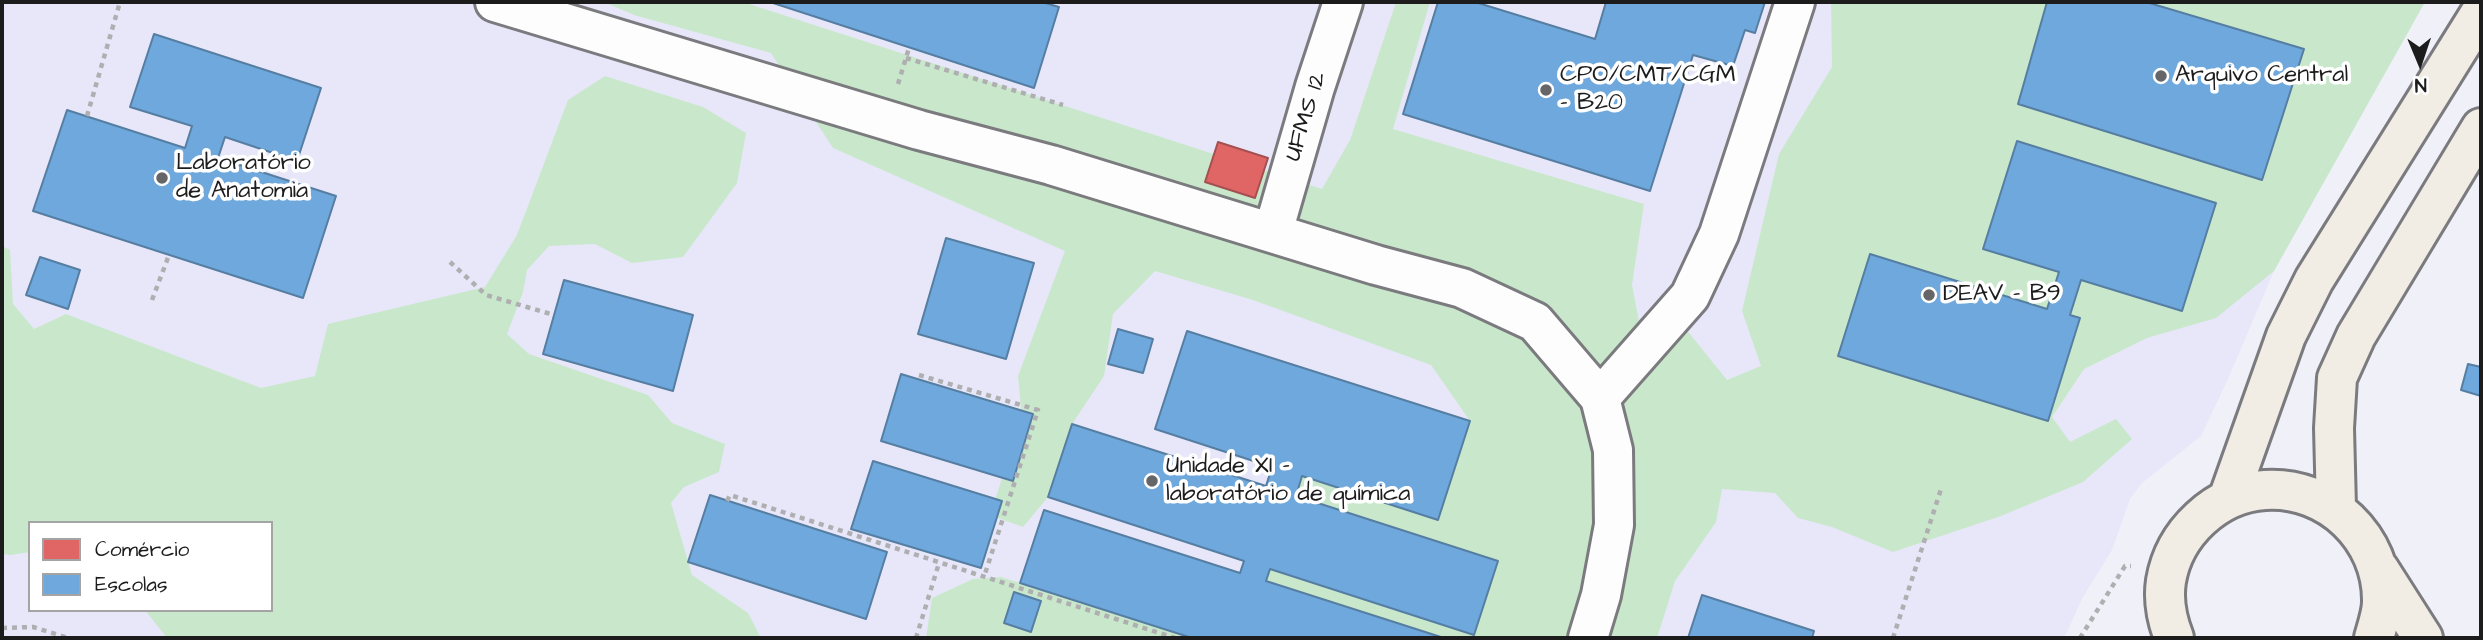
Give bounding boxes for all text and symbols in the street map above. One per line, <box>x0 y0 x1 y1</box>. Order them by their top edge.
north arrow <box>2385 28 2455 98</box>
place label: CPO/CMT/CGM - B20 <box>1560 62 1735 118</box>
place label: Arquivo Central <box>2175 62 2348 90</box>
marker: Arquivo Central <box>2153 68 2169 84</box>
street label: UFMS 12 <box>1280 69 1334 165</box>
text: N <box>2414 71 2427 98</box>
marker: CPO/CMT/CGM - B20 <box>1538 82 1554 98</box>
place label: Laboratório de Anatomia <box>176 150 311 206</box>
marker: Laboratório de Anatomia <box>154 170 170 186</box>
place label: DEAV - B9 <box>1943 281 2061 309</box>
marker: DEAV - B9 <box>1921 287 1937 303</box>
place label: Unidade XI - laboratório de química <box>1166 453 1410 509</box>
marker: Unidade XI - laboratório de química <box>1144 473 1160 489</box>
legend <box>28 521 273 612</box>
text: Comércio <box>95 535 189 564</box>
text: Escolas <box>95 570 168 599</box>

